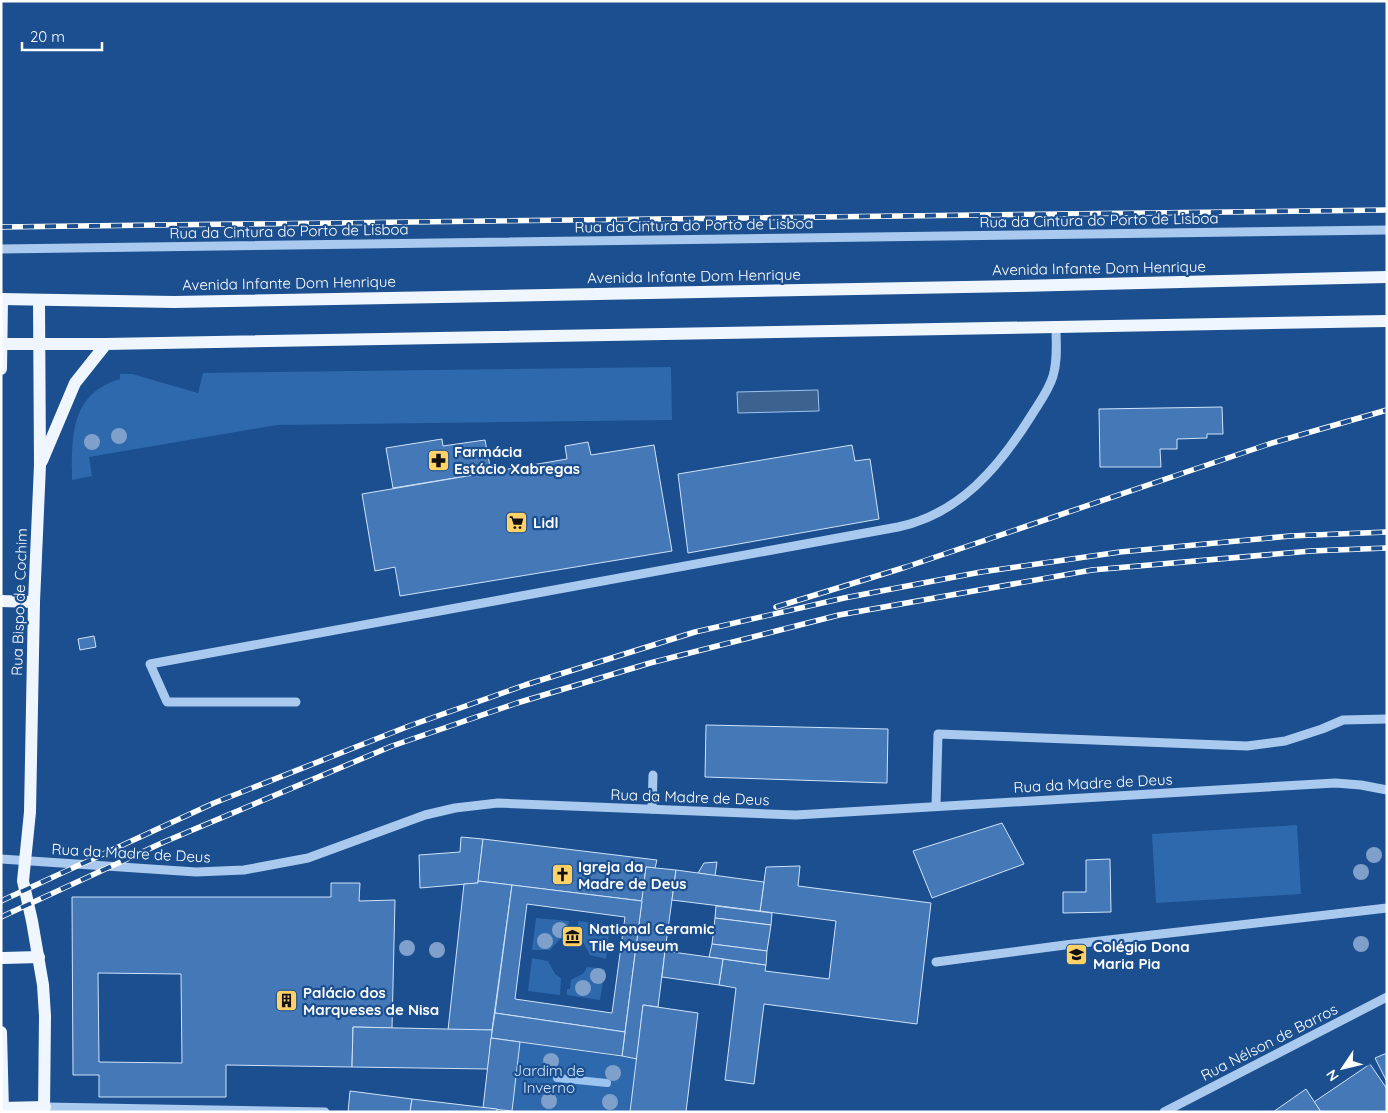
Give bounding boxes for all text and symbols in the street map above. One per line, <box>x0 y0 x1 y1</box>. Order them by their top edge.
scale bar <box>22 20 102 52</box>
text: 20 m <box>30 27 65 46</box>
street label: Rua da Cintura do Porto de Lisboa <box>979 208 1219 232</box>
street label: Rua da Cintura do Porto de Lisboa <box>574 213 814 237</box>
street label: Rua da Cintura do Porto de Lisboa <box>169 219 409 243</box>
street label: Avenida Infante Dom Henrique <box>992 257 1206 279</box>
street label: Avenida Infante Dom Henrique <box>587 265 801 287</box>
street label: Avenida Infante Dom Henrique <box>182 272 396 294</box>
place label: Farmácia Estácio Xabregas <box>454 442 580 478</box>
pharmacy icon: Farmácia Estácio Xabregas <box>426 448 450 472</box>
supermarket icon: Lidl <box>505 510 529 534</box>
place label: Lidl <box>533 513 558 532</box>
street label: Rua Bispo de Cochim <box>7 528 31 676</box>
street label: Rua da Madre de Deus <box>1013 769 1173 797</box>
street label: Rua da Madre de Deus <box>610 785 770 809</box>
street label: Rua da Madre de Deus <box>51 839 211 867</box>
place label: Igreja da Madre de Deus <box>578 857 687 893</box>
church icon: Igreja da Madre de Deus <box>550 863 574 887</box>
place label: National Ceramic Tile Museum <box>589 919 714 955</box>
museum icon: National Ceramic Tile Museum <box>561 925 585 949</box>
place label: Colégio Dona Maria Pia <box>1093 937 1190 973</box>
school or university icon: Colégio Dona Maria Pia <box>1065 943 1089 967</box>
place label: Palácio dos Marqueses de Nisa <box>303 983 439 1019</box>
building icon: Palácio dos Marqueses de Nisa <box>275 989 299 1013</box>
street label: Rua Nélson de Barros <box>1198 1000 1340 1084</box>
north arrow <box>1318 1043 1368 1093</box>
park label: Jardim de Inverno <box>514 1061 584 1097</box>

